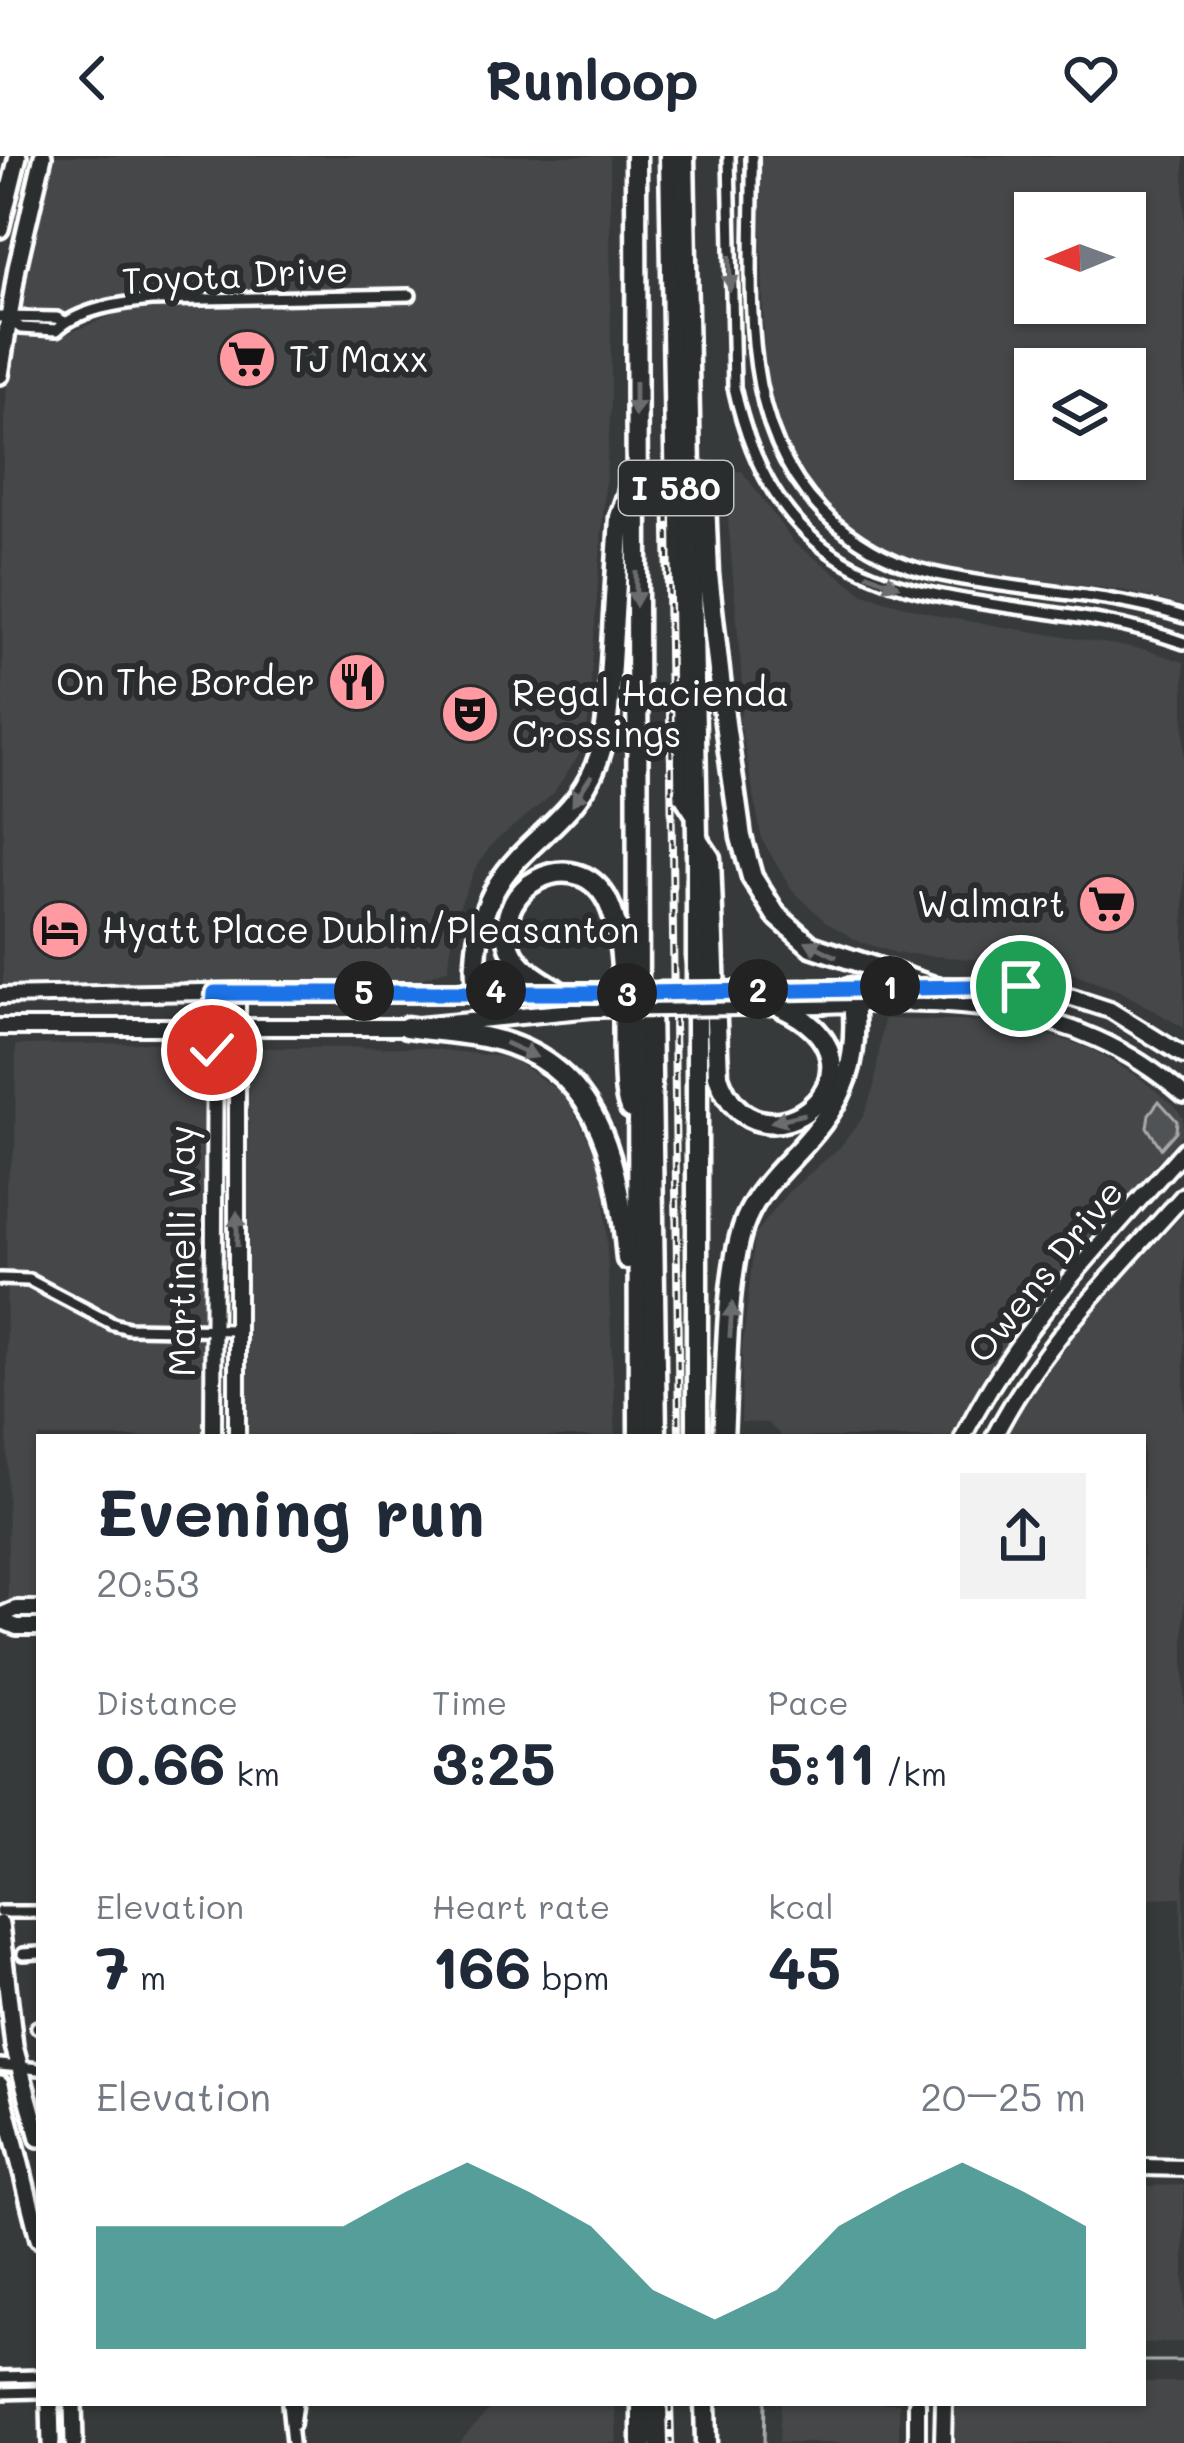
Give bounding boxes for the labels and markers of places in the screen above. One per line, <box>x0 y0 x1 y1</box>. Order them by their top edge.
supermarket icon: TJ Maxx <box>216 328 278 390</box>
place label: TJ Maxx <box>289 334 428 381</box>
restaurant icon: On The Border <box>326 651 388 713</box>
place label: On The Border <box>56 657 315 704</box>
place label: Regal Hacienda Crossings <box>512 668 789 756</box>
theatre icon: Regal Hacienda Crossings <box>439 683 501 745</box>
supermarket icon: Walmart <box>1076 873 1138 935</box>
place label: Walmart <box>917 879 1065 926</box>
hotel icon: Hyatt Place Dublin/Pleasanton <box>29 899 91 961</box>
place label: Hyatt Place Dublin/Pleasanton <box>102 905 640 953</box>
pin <box>970 935 1072 1037</box>
pin: 1 <box>860 956 920 1016</box>
pin: 2 <box>728 959 788 1019</box>
pin: 4 <box>466 960 526 1020</box>
pin: 5 <box>334 961 394 1021</box>
pin: 3 <box>597 963 657 1023</box>
pin <box>161 999 263 1101</box>

